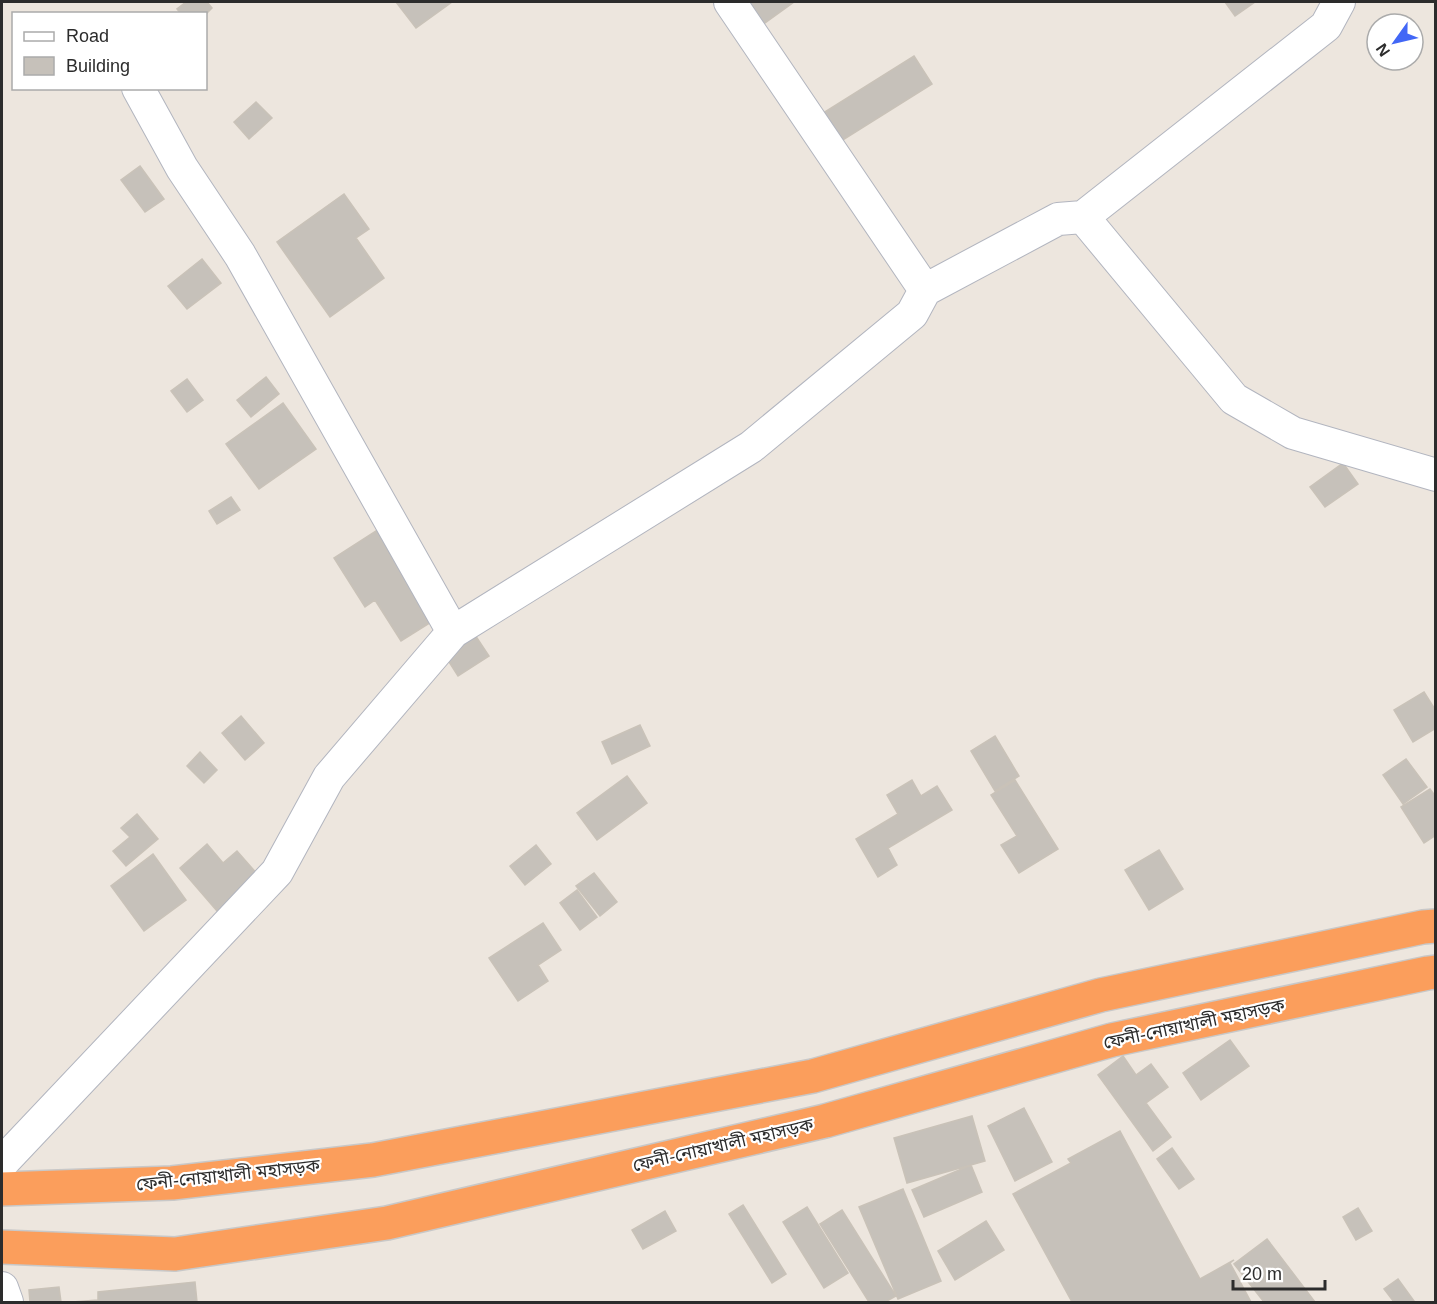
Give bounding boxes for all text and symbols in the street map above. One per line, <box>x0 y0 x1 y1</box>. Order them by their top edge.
legend <box>12 12 207 90</box>
north arrow <box>1365 12 1425 72</box>
text: Road <box>66 26 109 46</box>
text: N <box>1373 41 1393 60</box>
text: Building <box>66 56 130 76</box>
street label: ফেনী-নোয়াখালী মহাসড়ক <box>1101 995 1287 1053</box>
street label: ফেনী-নোয়াখালী মহাসড়ক <box>631 1114 816 1176</box>
street label: ফেনী-নোয়াখালী মহাসড়ক <box>135 1155 321 1195</box>
scale bar <box>1233 1253 1324 1291</box>
text: 20 m <box>1242 1264 1282 1284</box>

